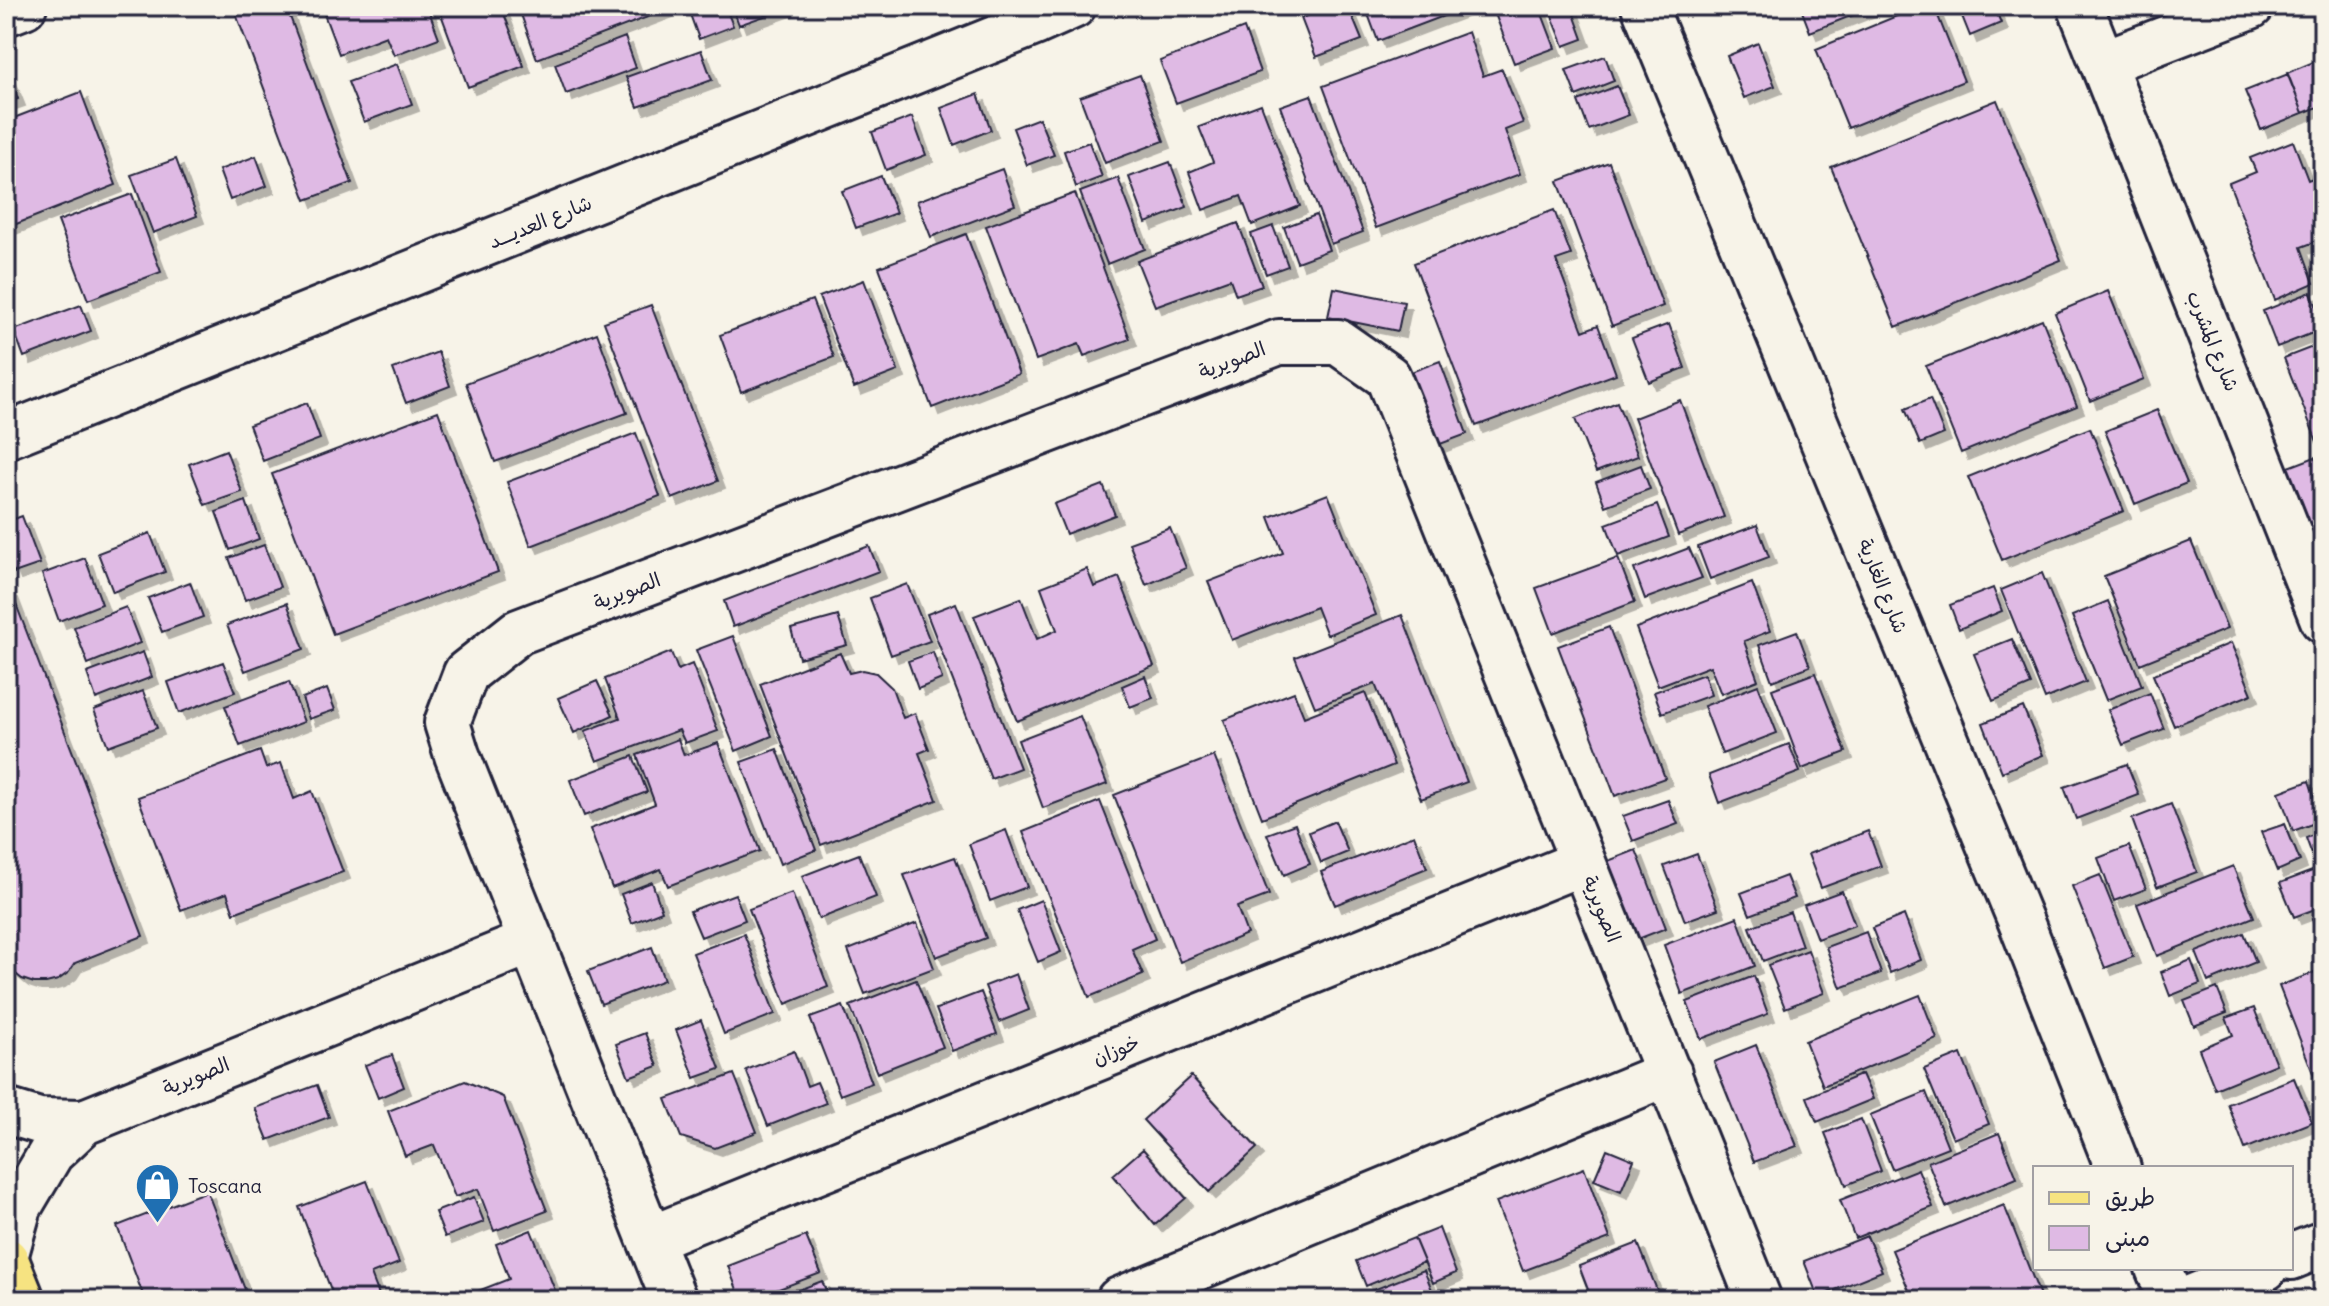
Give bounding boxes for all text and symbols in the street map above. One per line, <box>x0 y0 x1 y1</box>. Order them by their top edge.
street label: شارع العديـــد <box>484 189 596 255</box>
street label: شارع المشرب <box>2180 287 2245 396</box>
street label: الصويرية <box>1195 335 1269 385</box>
street label: شارع الغارية <box>1851 535 1914 638</box>
street label: الصويرية <box>590 566 664 616</box>
street label: الصويرية <box>1577 872 1627 946</box>
street label: خوزان <box>1089 1029 1143 1070</box>
street label: الصويرية <box>159 1051 233 1101</box>
shop icon: Toscana <box>133 1162 181 1225</box>
legend <box>2033 1166 2293 1270</box>
place label: Toscana <box>188 1173 262 1198</box>
text: طريق <box>2105 1182 2155 1212</box>
text: مبنى <box>2105 1222 2150 1253</box>

